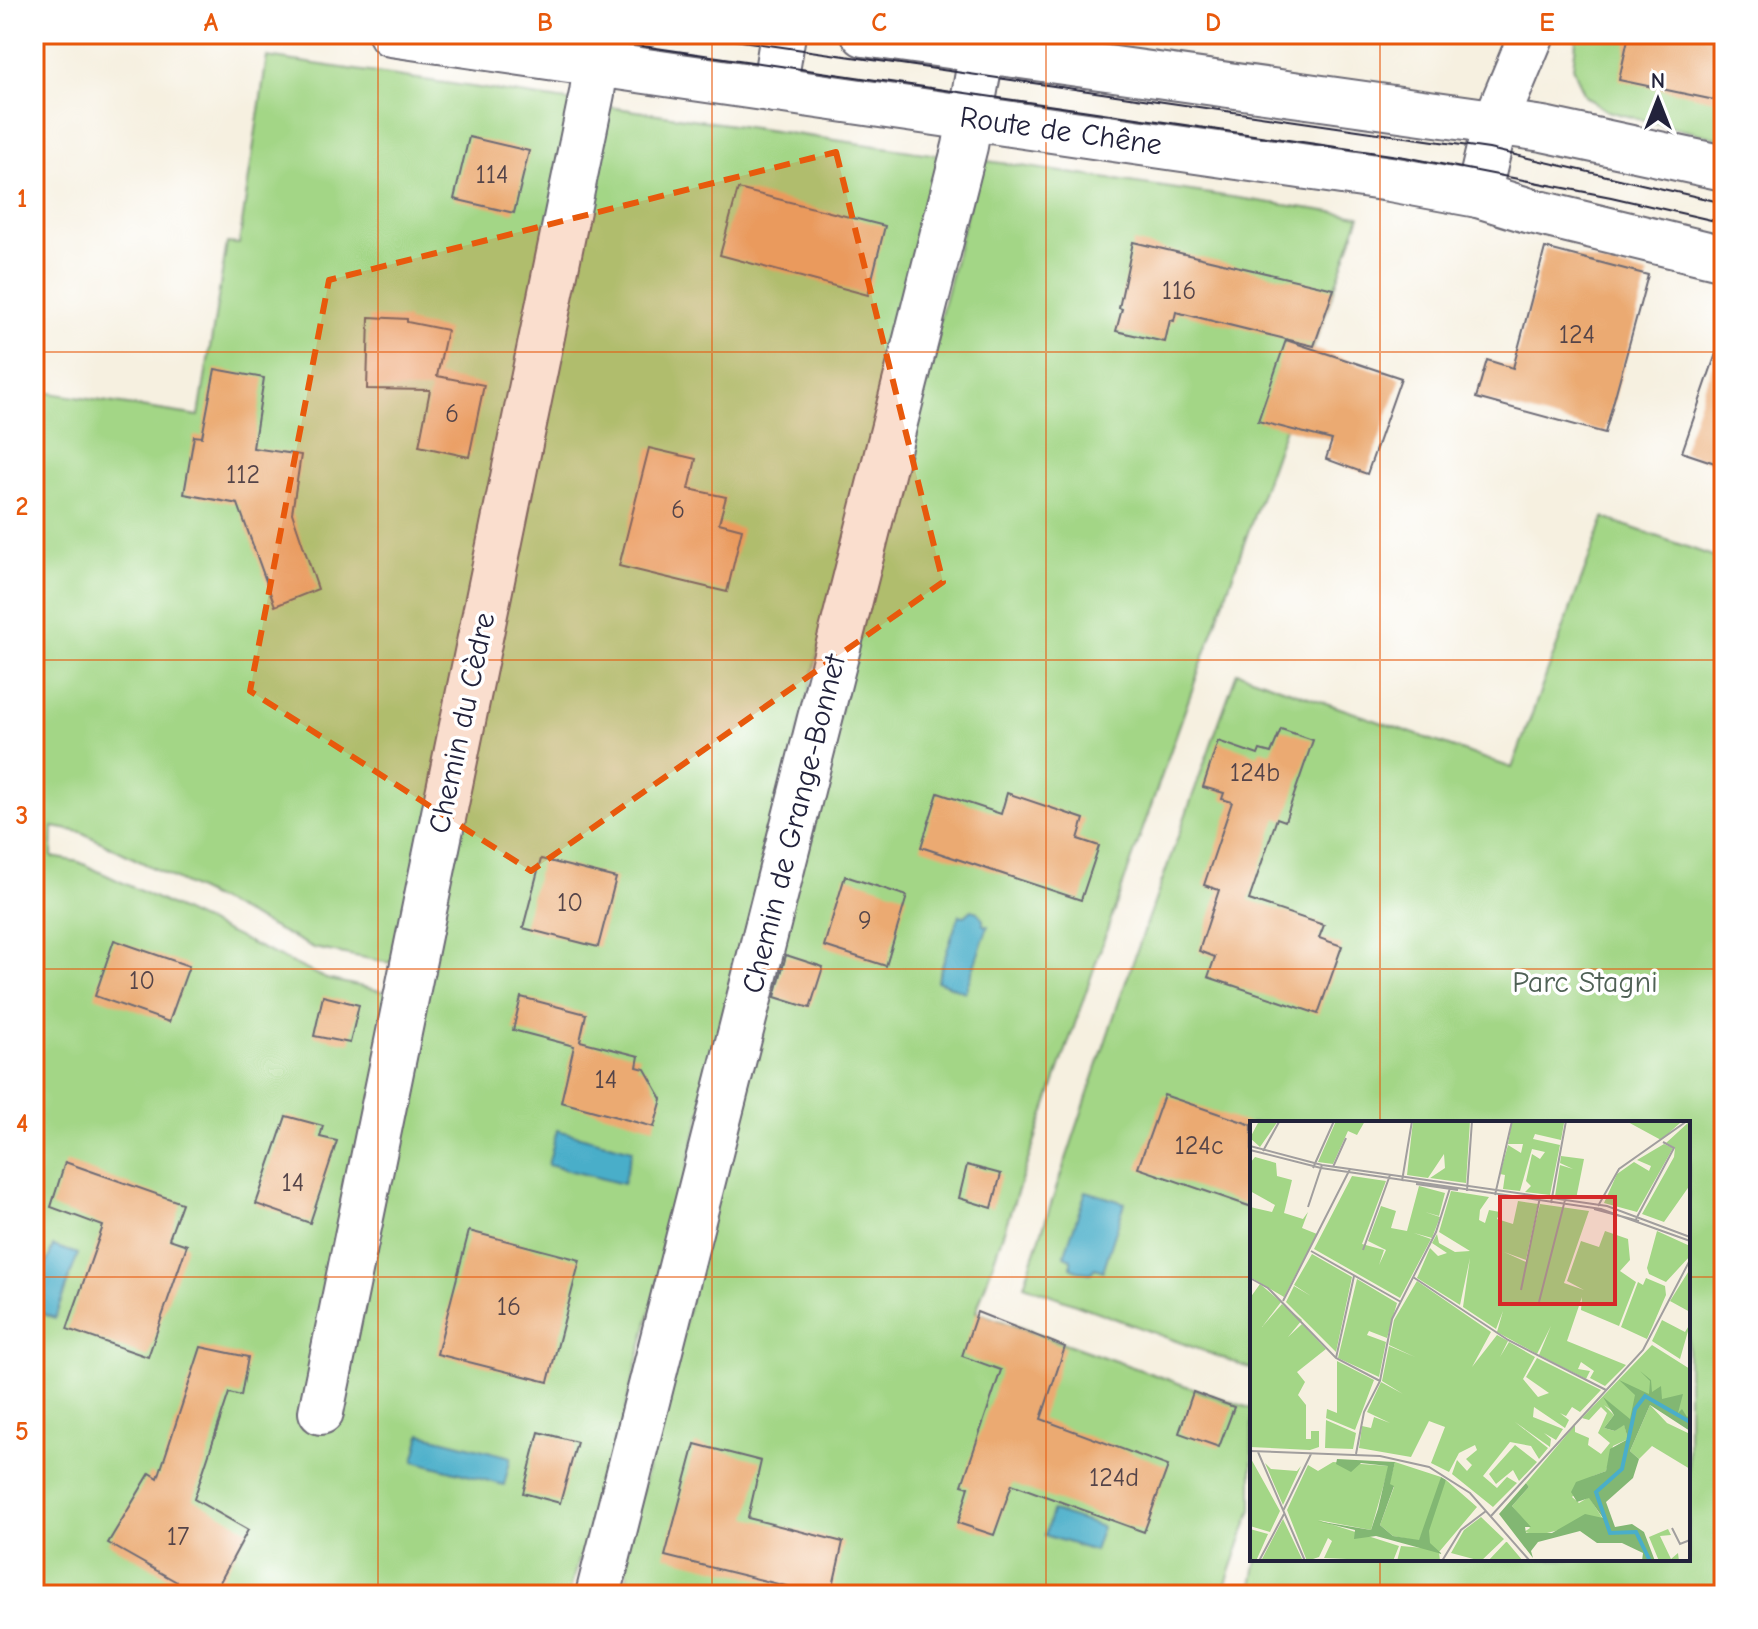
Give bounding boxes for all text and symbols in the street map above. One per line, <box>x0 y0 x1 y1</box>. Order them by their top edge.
text: A <box>204 8 219 38</box>
text: B <box>537 8 553 38</box>
text: C <box>871 8 887 38</box>
text: D <box>1205 8 1221 38</box>
text: E <box>1539 8 1555 38</box>
north arrow <box>1618 60 1698 140</box>
text: N <box>1651 68 1665 94</box>
street label: Route de Chêne <box>958 100 1164 162</box>
house number: 114 <box>475 160 509 190</box>
text: 1 <box>17 184 27 214</box>
house number: 116 <box>1162 276 1196 306</box>
house number: 124 <box>1559 320 1595 350</box>
house number: 6 <box>445 399 459 429</box>
house number: 112 <box>226 460 260 490</box>
text: 2 <box>16 492 28 522</box>
house number: 6 <box>671 495 685 525</box>
street label: Chemin du Cèdre <box>422 609 502 837</box>
street label: Chemin de Grange-Bonnet <box>735 650 853 997</box>
house number: 124b <box>1230 758 1280 788</box>
text: 3 <box>16 801 28 831</box>
house number: 10 <box>557 888 583 918</box>
house number: 9 <box>858 906 872 936</box>
park label: Parc Stagni <box>1512 965 1658 1000</box>
house number: 10 <box>129 966 155 996</box>
house number: 14 <box>595 1065 617 1095</box>
text: 4 <box>16 1109 28 1139</box>
inset map <box>1250 1121 1690 1561</box>
house number: 124c <box>1175 1131 1223 1161</box>
house number: 14 <box>282 1168 304 1198</box>
house number: 16 <box>497 1292 521 1322</box>
text: 5 <box>15 1417 29 1447</box>
house number: 124d <box>1089 1463 1139 1493</box>
house number: 17 <box>167 1522 189 1552</box>

